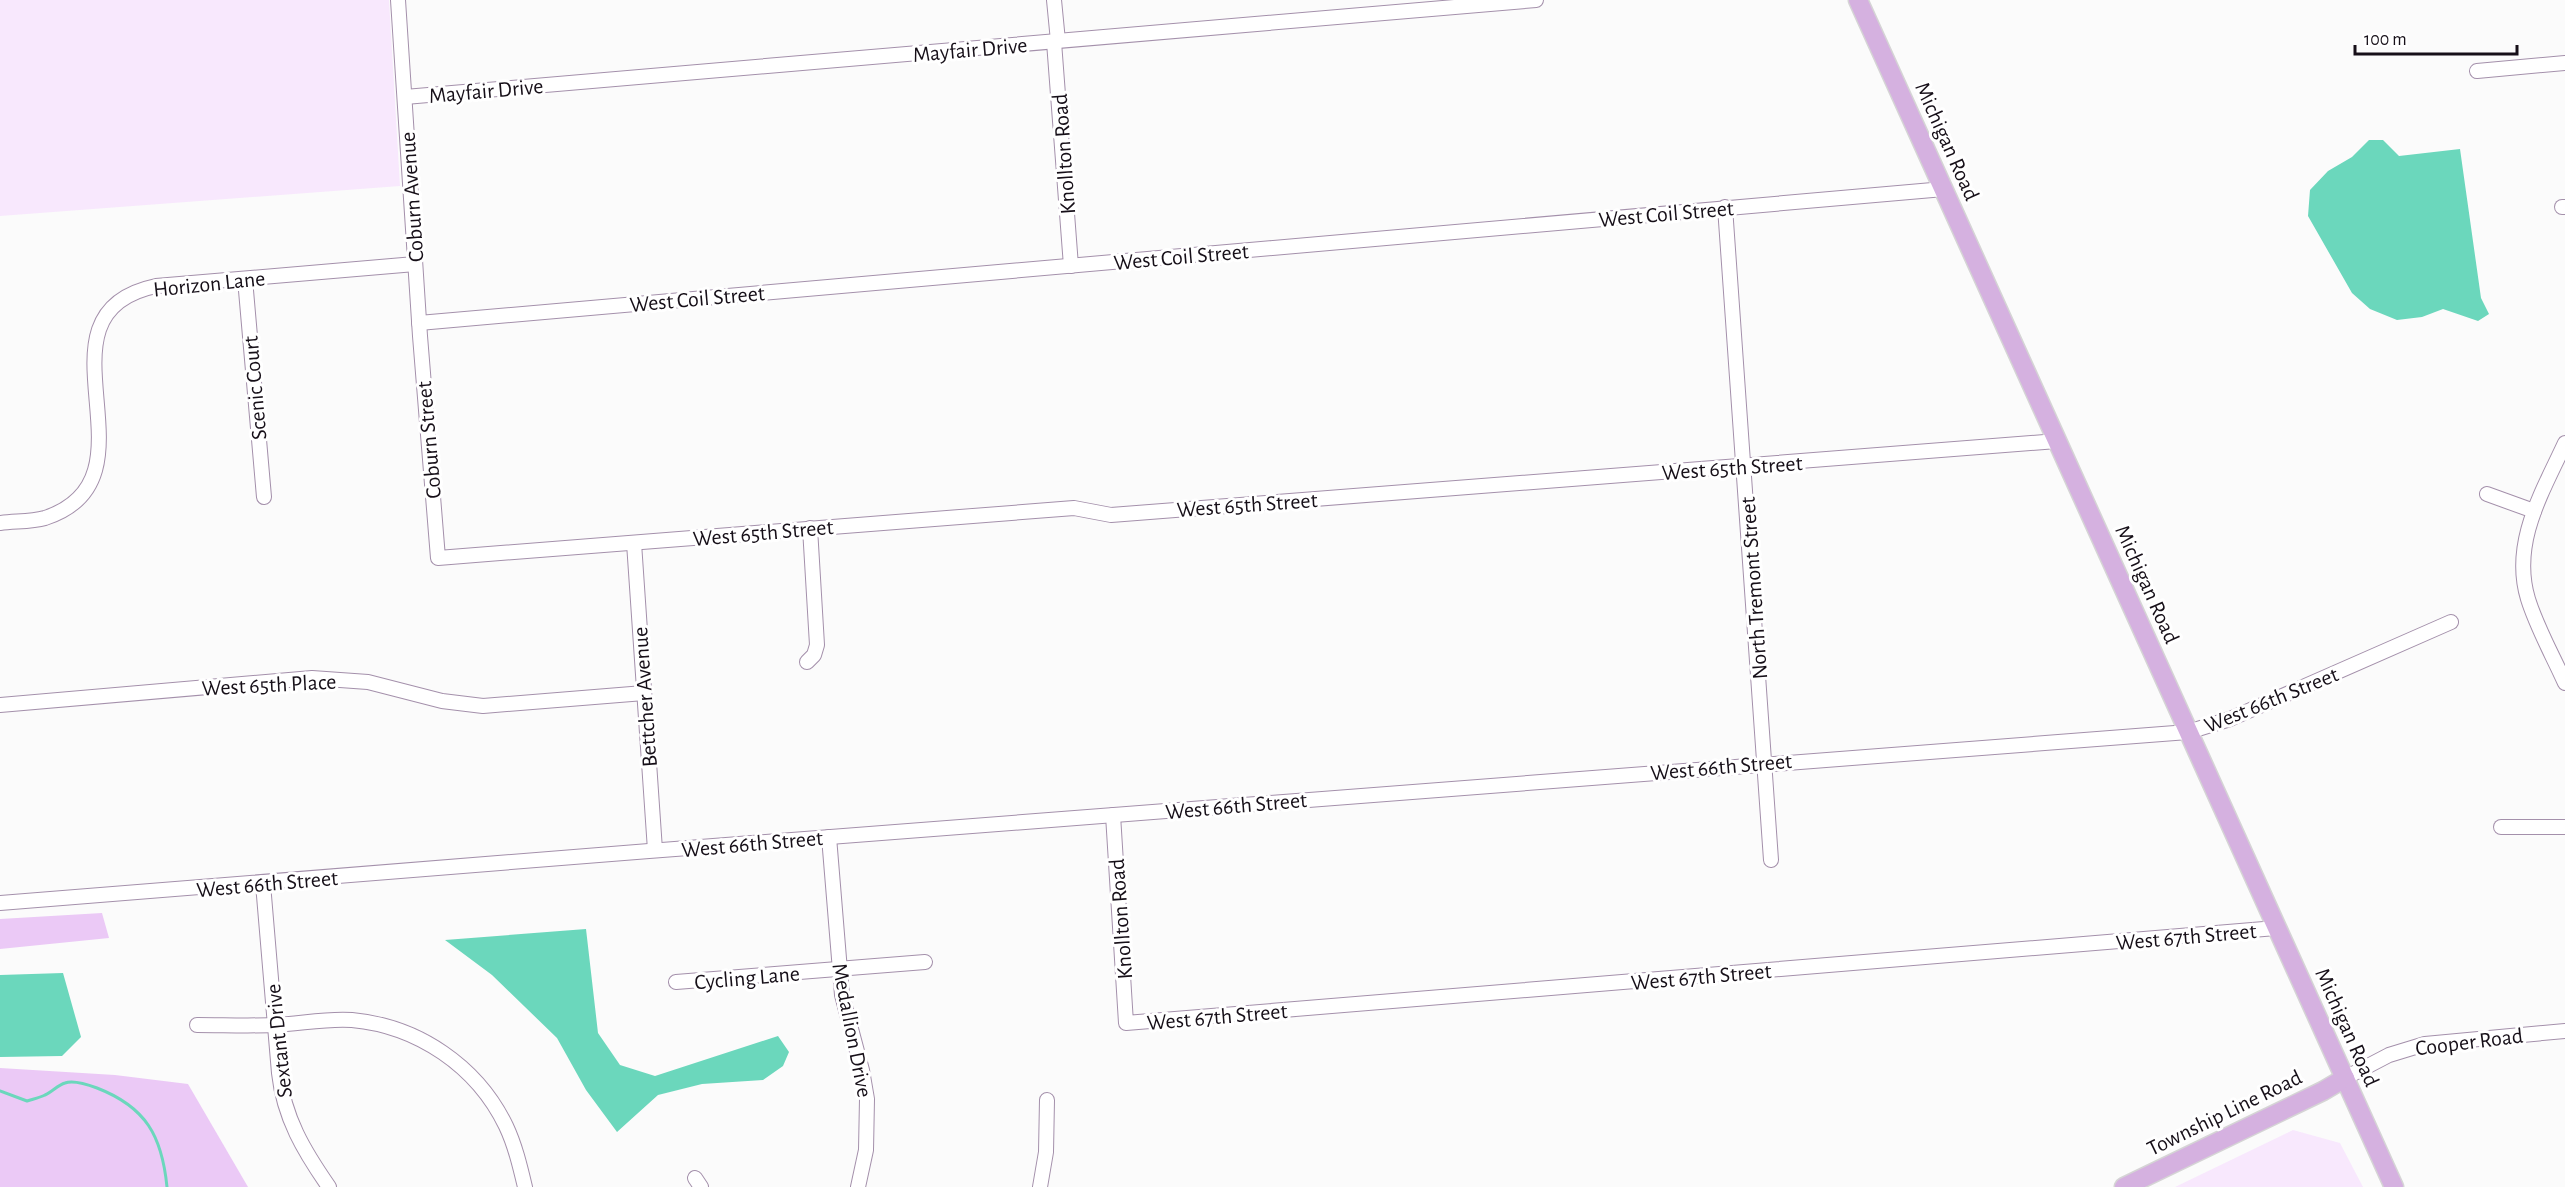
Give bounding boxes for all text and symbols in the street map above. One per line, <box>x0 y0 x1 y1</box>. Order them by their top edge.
scale bar <box>2355 18 2517 56</box>
text: 100 m <box>2364 31 2407 49</box>
street label: Mayfair Drive <box>912 34 1028 66</box>
street label: Mayfair Drive <box>428 75 544 107</box>
street label: Michigan Road <box>1911 79 1983 204</box>
street label: Knollton Road <box>1049 93 1079 215</box>
street label: Coburn Avenue <box>396 131 428 263</box>
street label: West Coil Street <box>1598 197 1735 231</box>
street label: West Coil Street <box>1113 240 1250 274</box>
street label: Horizon Lane <box>152 267 266 301</box>
street label: West Coil Street <box>629 282 766 316</box>
street label: Scenic Court <box>239 335 270 441</box>
street label: Coburn Street <box>413 380 445 500</box>
street label: West 65th Street <box>1661 452 1803 484</box>
street label: West 65th Street <box>1176 489 1318 521</box>
street label: North Tremont Street <box>1737 496 1771 680</box>
street label: West 65th Street <box>692 516 834 550</box>
street label: Michigan Road <box>2111 522 2183 647</box>
street label: Bettcher Avenue <box>629 626 661 768</box>
street label: West 66th Street <box>2201 663 2341 737</box>
street label: West 65th Place <box>201 670 337 700</box>
street label: West 66th Street <box>1649 750 1793 784</box>
street label: West 66th Street <box>1164 789 1308 823</box>
street label: West 66th Street <box>680 827 824 861</box>
street label: Knollton Road <box>1106 858 1136 980</box>
street label: West 66th Street <box>195 867 339 901</box>
street label: West 67th Street <box>2115 920 2257 954</box>
street label: West 67th Street <box>1630 960 1772 994</box>
street label: Medallion Drive <box>828 961 876 1099</box>
street label: Cycling Lane <box>693 962 801 994</box>
street label: Michigan Road <box>2311 965 2383 1090</box>
street label: Sextant Drive <box>262 983 296 1099</box>
street label: West 67th Street <box>1146 1000 1288 1034</box>
street label: Cooper Road <box>2414 1024 2524 1060</box>
street label: Township Line Road <box>2144 1066 2305 1160</box>

